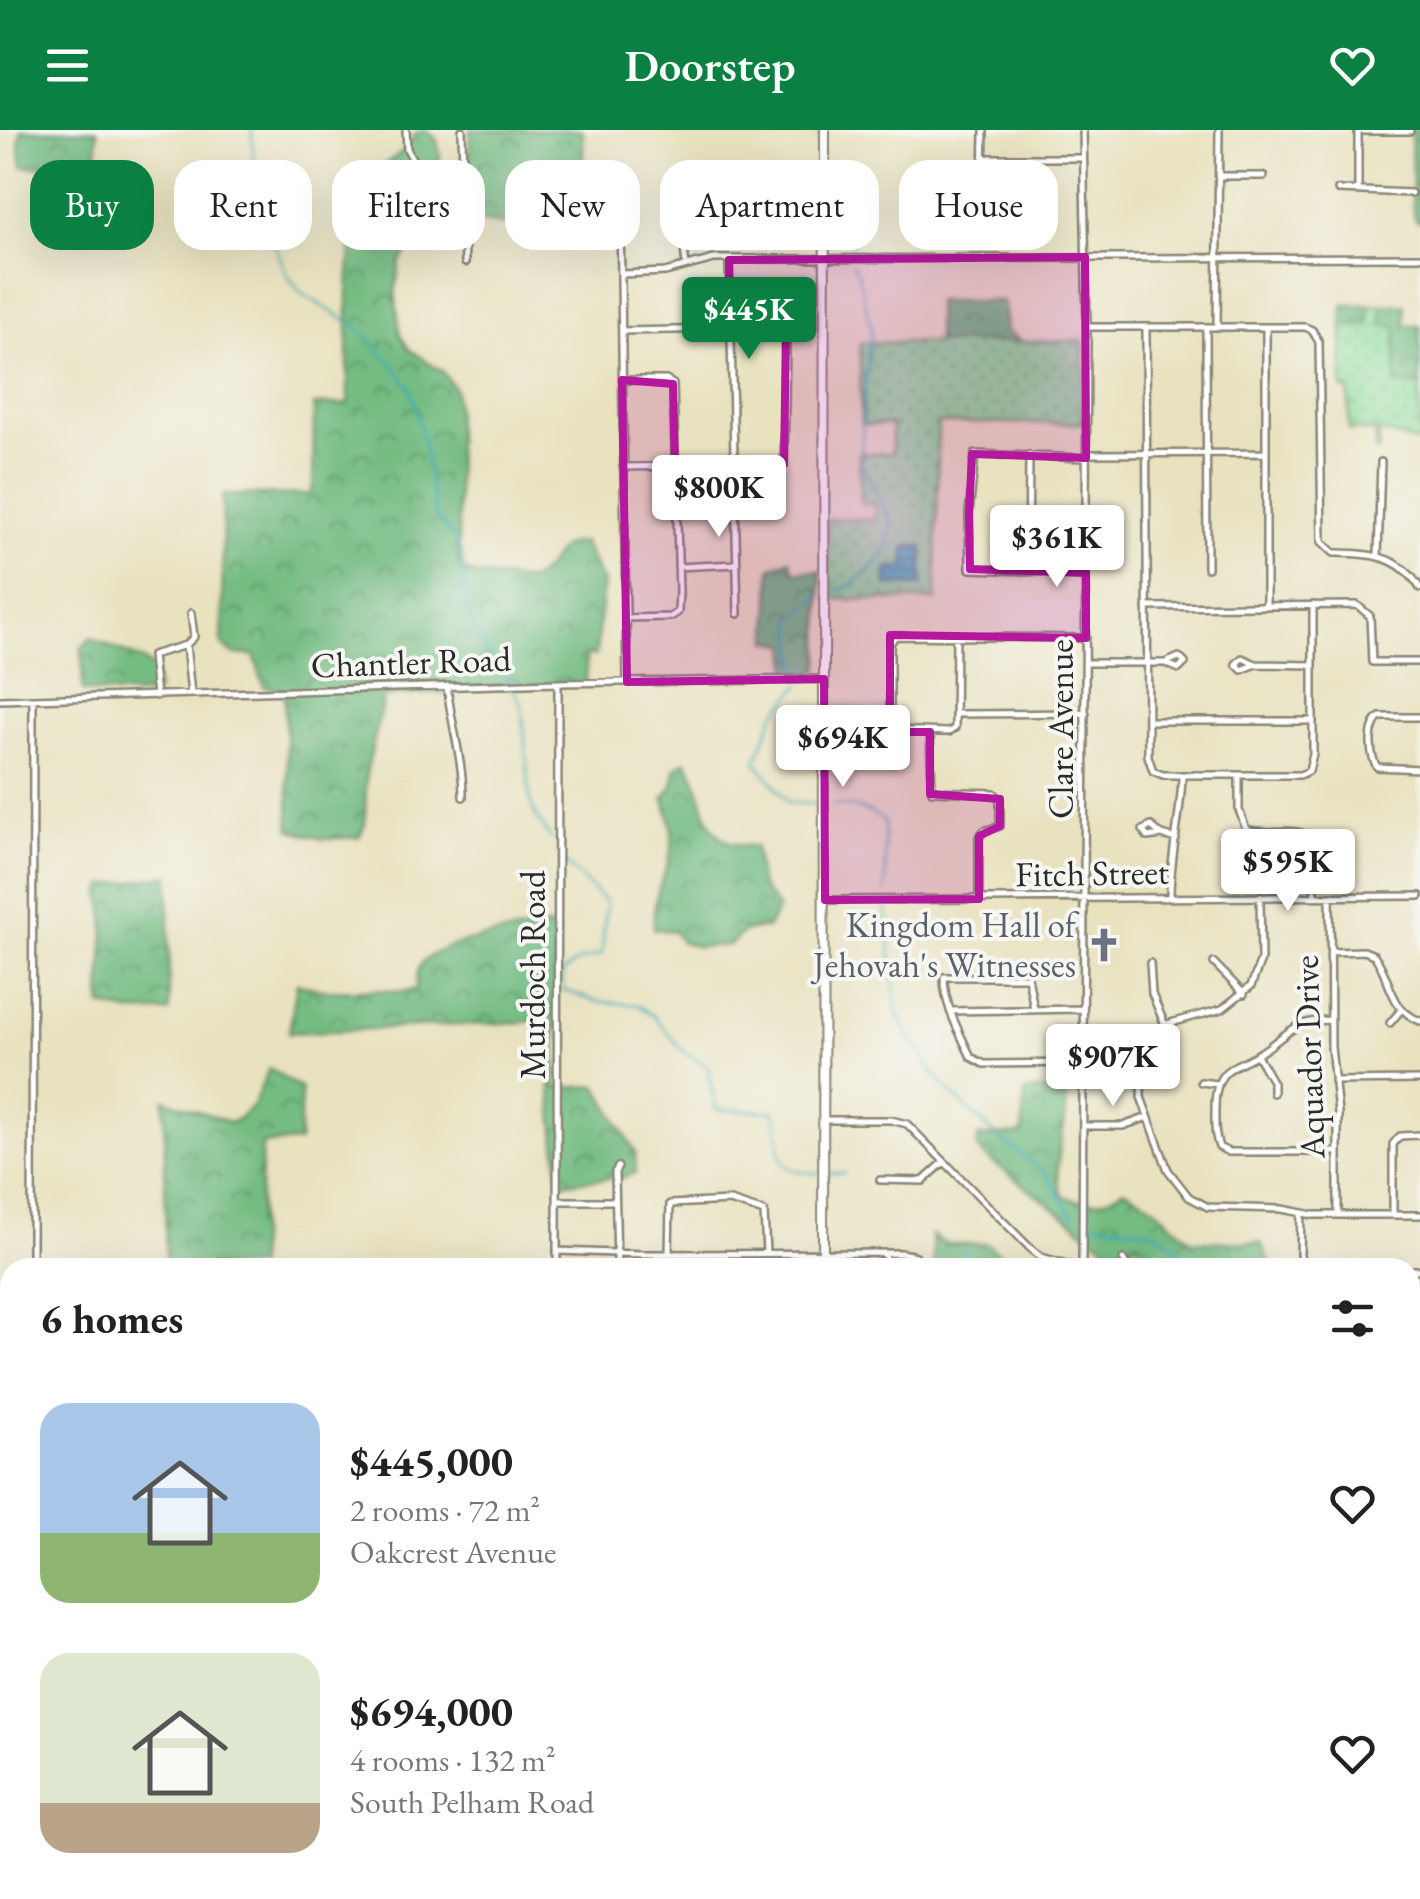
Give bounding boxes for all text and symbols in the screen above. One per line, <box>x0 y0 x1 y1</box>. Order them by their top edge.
text: Doorstep <box>624 36 796 94</box>
icon: menu <box>40 38 95 93</box>
icon: heart <box>1325 38 1380 93</box>
chip: Buy <box>30 160 154 250</box>
chip: Rent <box>174 160 312 250</box>
chip: Filters <box>332 160 485 250</box>
chip: New <box>505 160 640 250</box>
chip: Apartment <box>660 160 879 250</box>
chip: House <box>899 160 1058 250</box>
pin: $445K <box>679 277 819 362</box>
text: $445K <box>704 288 794 330</box>
pin: $800K <box>649 455 789 540</box>
text: $800K <box>674 466 764 508</box>
pin: $361K <box>987 505 1127 590</box>
text: $361K <box>1012 516 1102 558</box>
street label: Chantler Road <box>310 636 512 687</box>
street label: Clare Avenue <box>1038 639 1083 819</box>
pin: $694K <box>773 705 913 790</box>
text: $694K <box>798 716 888 758</box>
pin: $595K <box>1218 829 1358 914</box>
text: $595K <box>1243 840 1333 882</box>
street label: Fitch Street <box>1015 849 1169 896</box>
street label: Murdoch Road <box>510 870 555 1080</box>
place label: Kingdom Hall of Jehovah's Witnesses <box>810 902 1080 987</box>
church icon: Kingdom Hall of Jehovah's Witnesses <box>1085 926 1123 964</box>
street label: Aquador Drive <box>1282 955 1335 1160</box>
pin: $907K <box>1043 1024 1183 1109</box>
text: $907K <box>1068 1035 1158 1077</box>
text: 6 homes <box>40 1291 183 1346</box>
icon: filters <box>1325 1291 1380 1346</box>
text: $445,000 <box>350 1434 513 1489</box>
icon: home <box>120 1443 240 1563</box>
icon: heart <box>1325 1476 1380 1531</box>
text: 2 rooms · 72 m² <box>350 1489 540 1531</box>
text: Oakcrest Avenue <box>350 1531 557 1573</box>
text: $694,000 <box>350 1684 513 1739</box>
icon: home <box>120 1693 240 1813</box>
icon: heart <box>1325 1726 1380 1781</box>
text: 4 rooms · 132 m² <box>350 1739 556 1781</box>
text: South Pelham Road <box>350 1781 594 1823</box>

